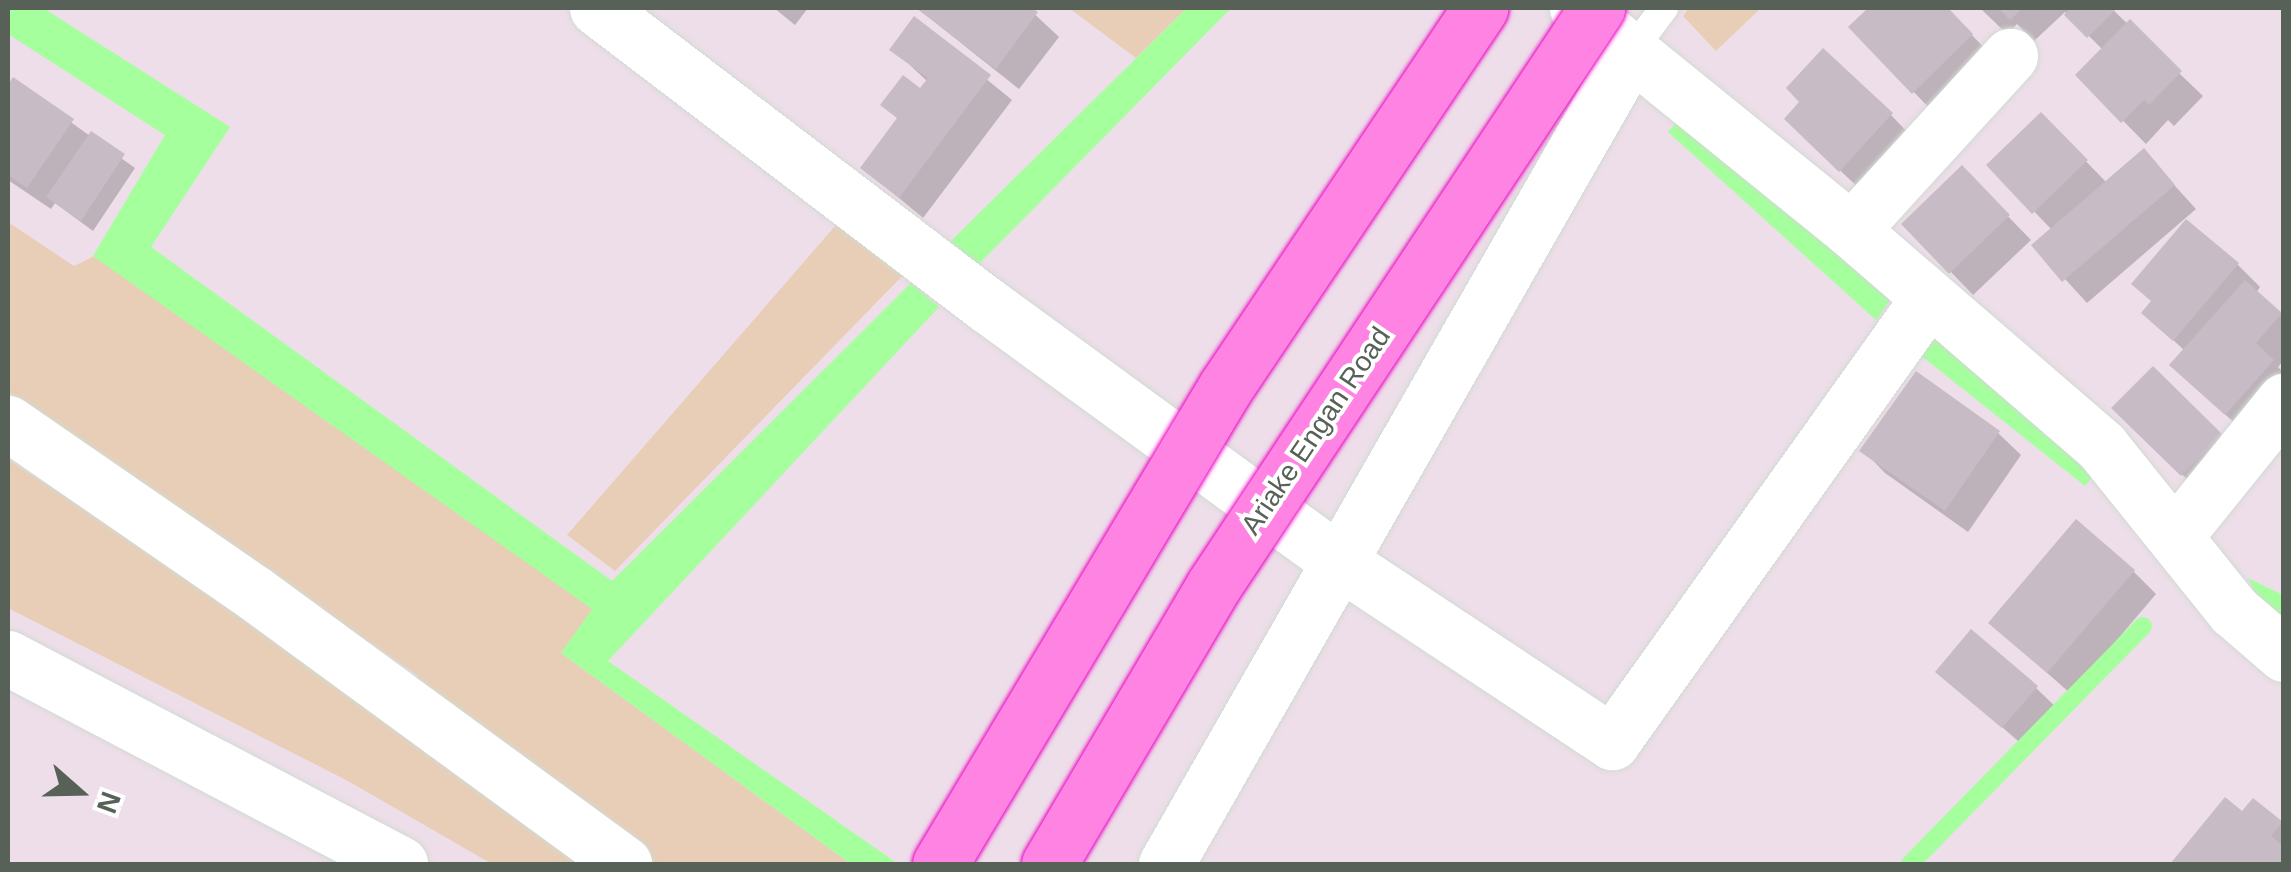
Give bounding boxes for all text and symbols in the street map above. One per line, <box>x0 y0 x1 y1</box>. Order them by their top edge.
street label: Ariake Engan Road <box>1234 321 1398 541</box>
north arrow <box>30 742 130 842</box>
text: N <box>91 788 127 817</box>

